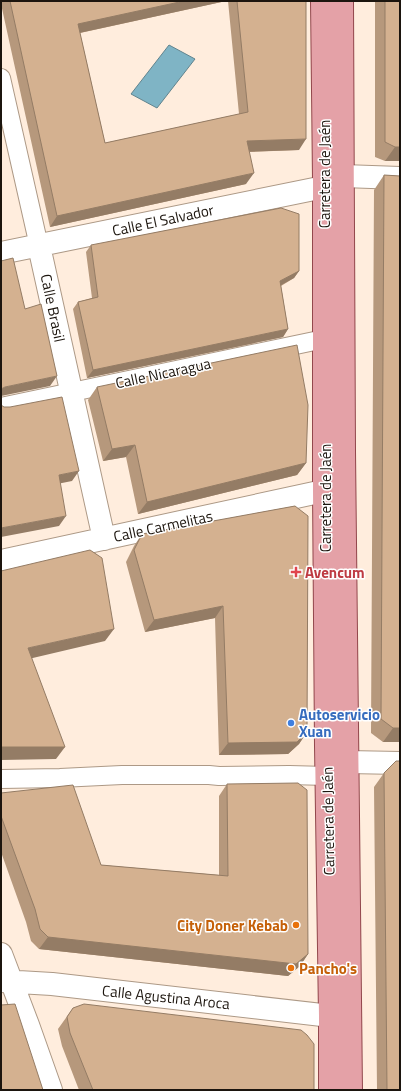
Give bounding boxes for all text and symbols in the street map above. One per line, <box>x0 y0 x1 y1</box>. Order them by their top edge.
street label: Carretera de Jaén <box>313 120 336 228</box>
street label: Calle El Salvador <box>110 198 216 242</box>
street label: Calle Brasil <box>35 272 71 344</box>
street label: Calle Nicaragua <box>113 352 213 394</box>
street label: Carretera de Jaén <box>314 444 337 552</box>
street label: Calle Carmelitas <box>111 504 215 548</box>
place label: Avencum <box>305 561 365 584</box>
marker: Avencum <box>290 566 302 578</box>
place label: Autoservicio Xuan <box>299 703 380 743</box>
marker: Autoservicio Xuan <box>286 718 296 728</box>
street label: Carretera de Jaén <box>316 767 340 875</box>
place label: City Doner Kebab <box>177 914 288 937</box>
marker: City Doner Kebab <box>291 920 301 930</box>
place label: Pancho's <box>299 957 357 980</box>
marker: Pancho's <box>286 963 296 973</box>
street label: Calle Agustina Aroca <box>101 979 231 1015</box>

